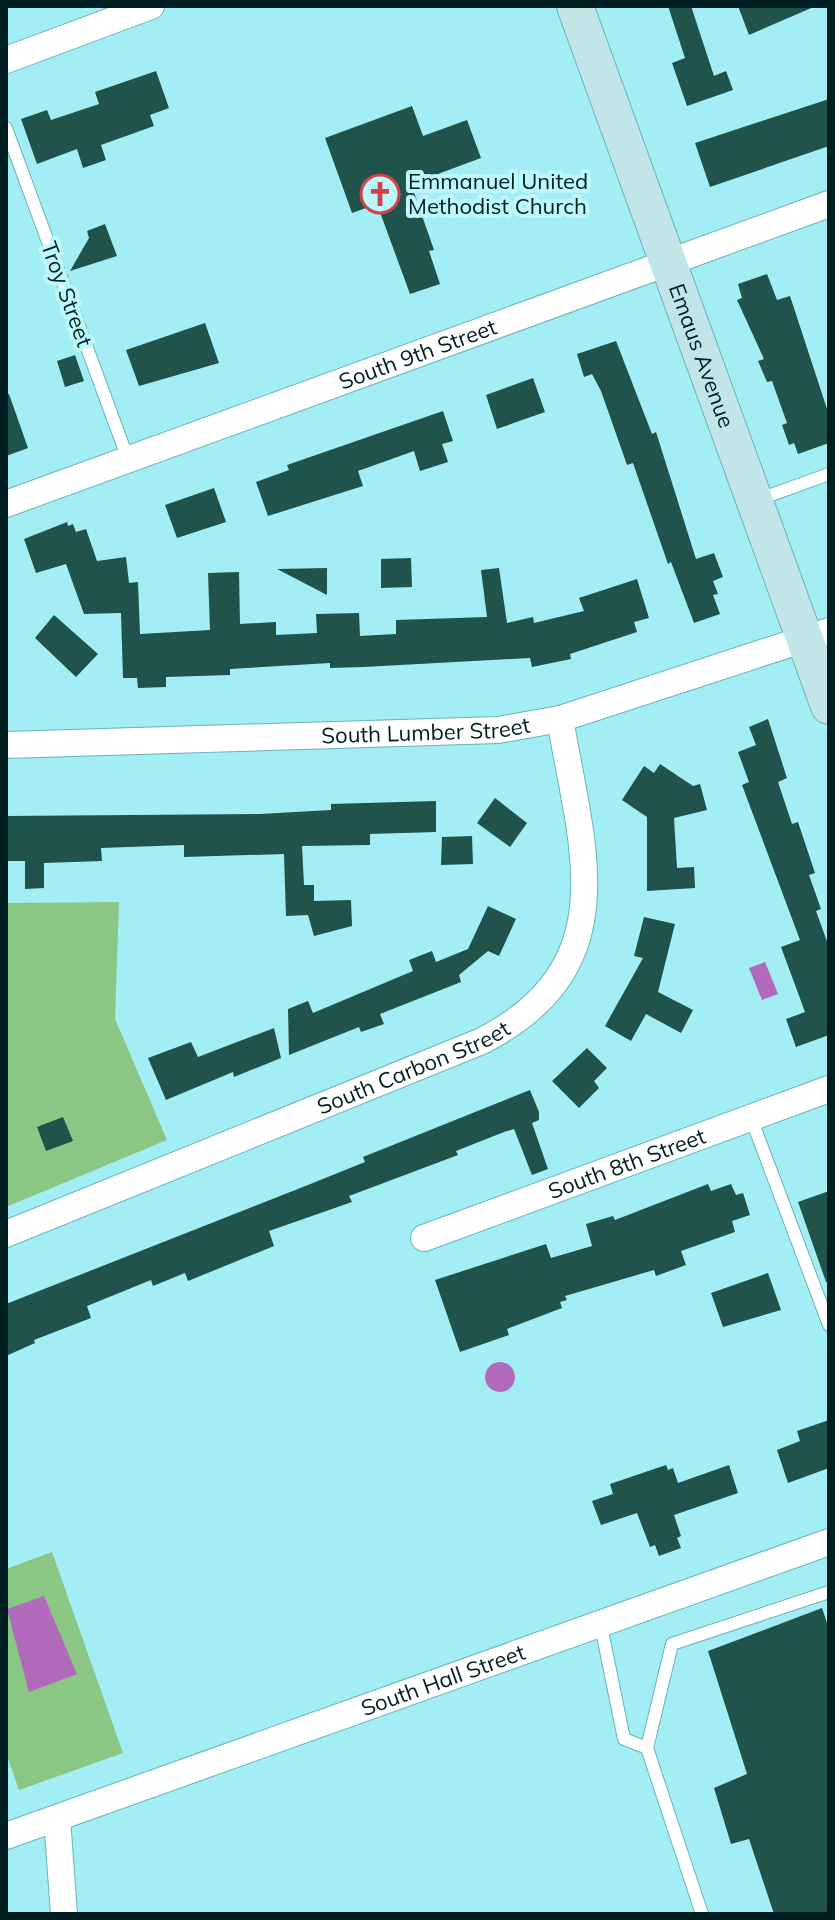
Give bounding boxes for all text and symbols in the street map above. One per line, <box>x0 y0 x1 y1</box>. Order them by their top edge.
place label: Emmanuel United Methodist Church <box>408 167 588 220</box>
church icon: Emmanuel United Methodist Church <box>359 173 401 215</box>
street label: Troy Street <box>35 237 99 351</box>
street label: Emaus Avenue <box>663 280 741 432</box>
street label: South 9th Street <box>335 312 500 396</box>
street label: South Lumber Street <box>321 711 532 749</box>
street label: South Carbon Street <box>313 1014 515 1120</box>
street label: South 8th Street <box>544 1122 710 1205</box>
street label: South Hall Street <box>357 1638 529 1722</box>

